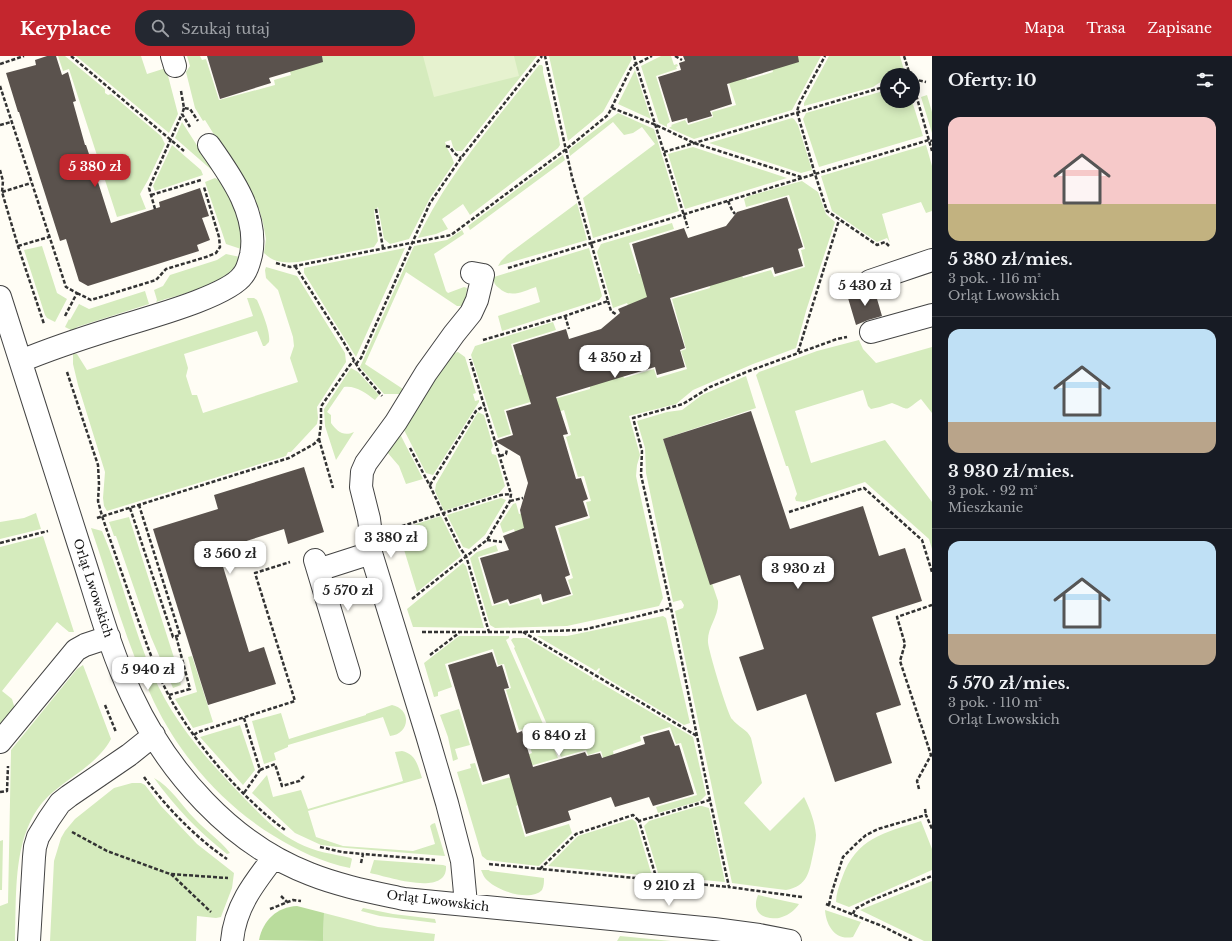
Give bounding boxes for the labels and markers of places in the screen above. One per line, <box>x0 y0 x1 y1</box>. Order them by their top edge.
pin: 5 380 zł <box>54 154 136 188</box>
pin: 5 430 zł <box>824 273 906 307</box>
pin: 4 350 zł <box>574 345 656 379</box>
pin: 3 380 zł <box>350 525 432 559</box>
pin: 3 560 zł <box>189 541 271 575</box>
pin: 3 930 zł <box>757 556 839 590</box>
pin: 5 570 zł <box>307 578 389 612</box>
pin: 5 940 zł <box>107 657 189 691</box>
pin: 6 840 zł <box>518 723 600 757</box>
pin: 9 210 zł <box>628 873 710 907</box>

